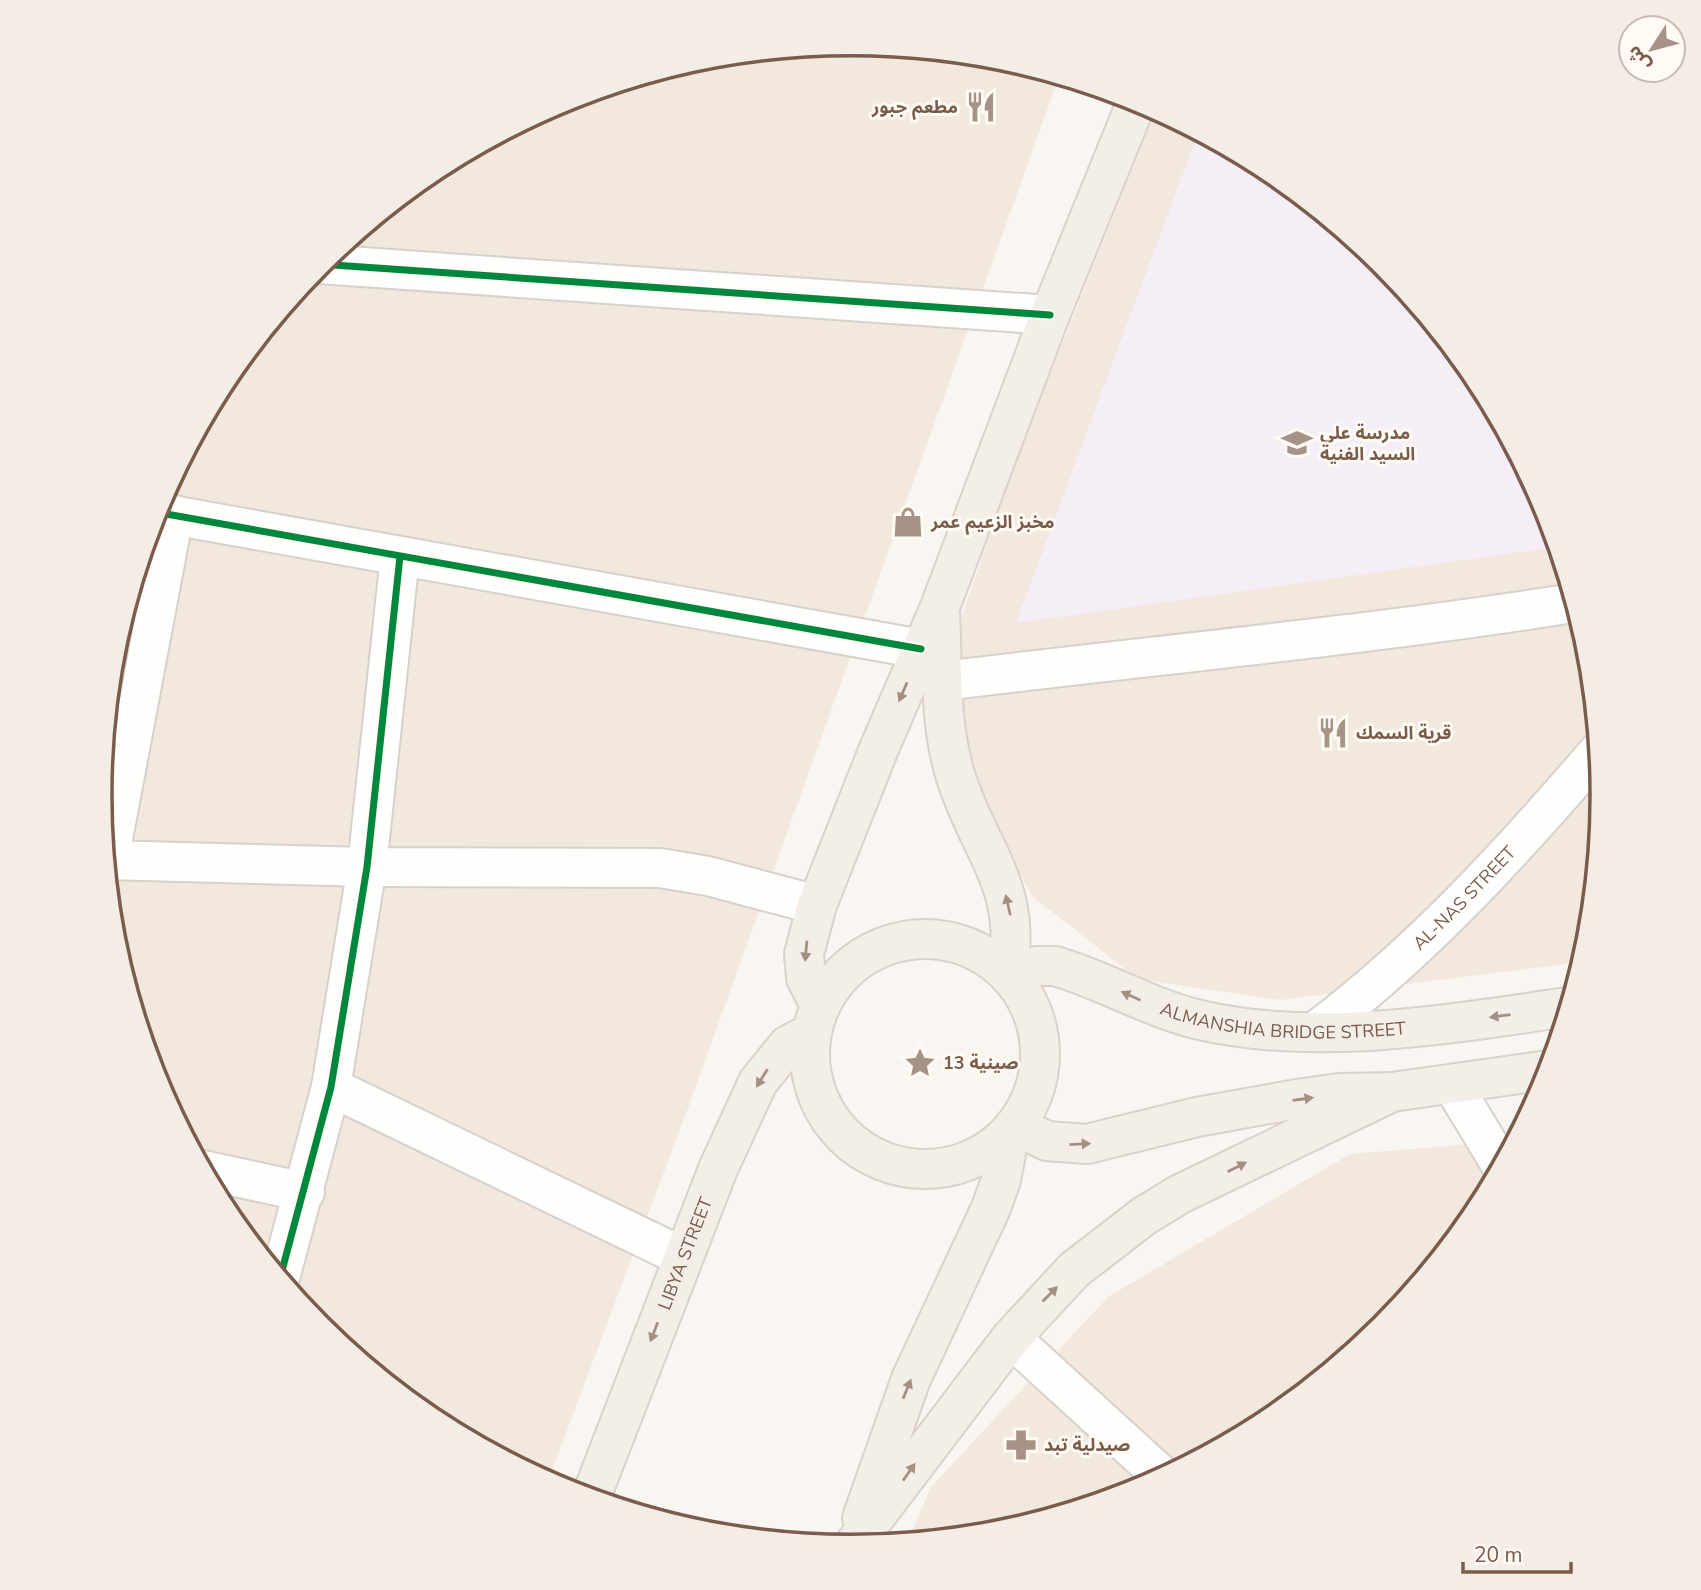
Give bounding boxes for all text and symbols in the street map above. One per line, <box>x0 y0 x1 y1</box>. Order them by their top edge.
north arrow <box>1617 14 1687 84</box>
text: ش <box>1621 40 1657 77</box>
restaurant icon: مطعم جبور <box>964 90 998 124</box>
place label: مطعم جبور <box>871 95 958 120</box>
place label: مدرسة علي السيد الفنية <box>1320 421 1415 466</box>
school or university icon: مدرسة علي السيد الفنية <box>1280 426 1314 460</box>
shop icon: مخبز الزعيم عمر <box>891 505 925 539</box>
place label: مخبز الزعيم عمر <box>930 510 1055 535</box>
one-way arrow <box>897 682 908 703</box>
restaurant icon: قرية السمك <box>1316 716 1350 750</box>
place label: قرية السمك <box>1356 721 1451 745</box>
street label: AL-NAS STREET <box>1408 841 1521 955</box>
one-way arrow <box>1003 894 1014 916</box>
one-way arrow <box>800 940 811 962</box>
one-way arrow <box>1121 990 1141 1002</box>
street label: ALMANSHIA BRIDGE STREET <box>1157 997 1407 1044</box>
one-way arrow <box>1489 1010 1511 1021</box>
place icon: صينية 13 <box>903 1046 937 1080</box>
place label: صينية 13 <box>943 1051 1019 1075</box>
one-way arrow <box>755 1068 768 1088</box>
one-way arrow <box>1292 1093 1314 1104</box>
one-way arrow <box>1069 1138 1091 1149</box>
one-way arrow <box>1227 1161 1247 1172</box>
street label: LIBYA STREET <box>653 1194 718 1313</box>
one-way arrow <box>1042 1286 1058 1302</box>
one-way arrow <box>649 1322 660 1343</box>
one-way arrow <box>901 1379 912 1400</box>
pharmacy icon: صيدلية تبد <box>1004 1428 1038 1462</box>
place label: صيدلية تبد <box>1044 1433 1130 1457</box>
one-way arrow <box>902 1463 916 1481</box>
scale bar <box>1463 1530 1572 1574</box>
text: 20 m <box>1474 1541 1523 1569</box>

